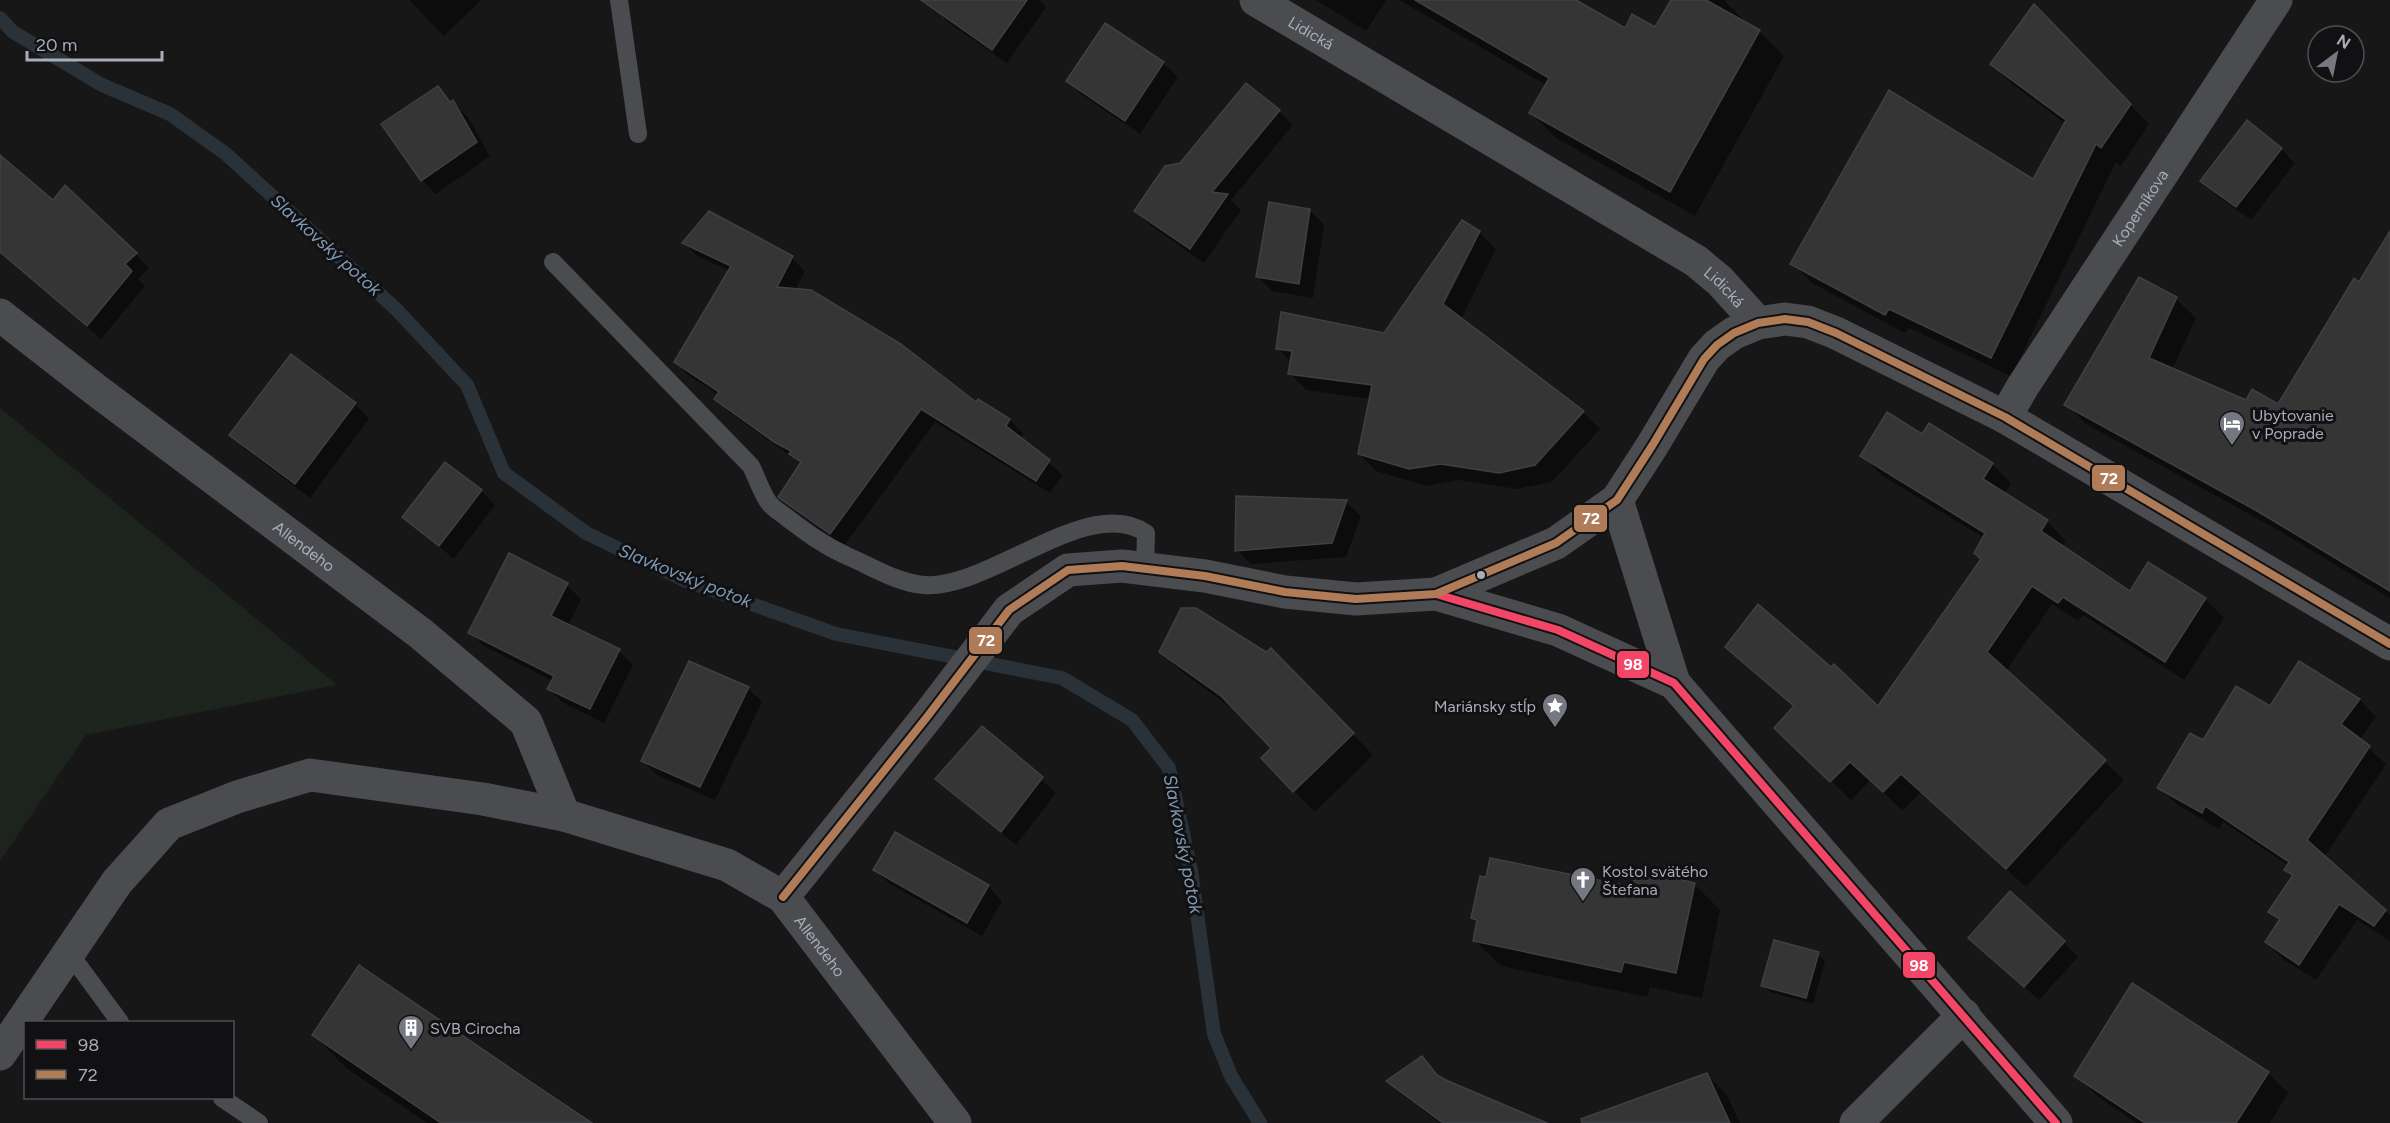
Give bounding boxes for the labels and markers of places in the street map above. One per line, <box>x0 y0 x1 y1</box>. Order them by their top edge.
place label: Ubytovanie v Poprade <box>2252 406 2334 443</box>
hotel icon: Ubytovanie v Poprade <box>2217 409 2247 447</box>
unlabelled marker <box>1475 569 1487 581</box>
place icon: Mariánsky stĺp <box>1540 691 1570 729</box>
place label: Mariánsky stĺp <box>1434 697 1536 716</box>
place label: Kostol svätého Štefana <box>1602 862 1708 899</box>
church icon: Kostol svätého Štefana <box>1568 865 1598 903</box>
building icon: SVB Cirocha <box>396 1013 426 1051</box>
place label: SVB Cirocha <box>430 1019 520 1038</box>

